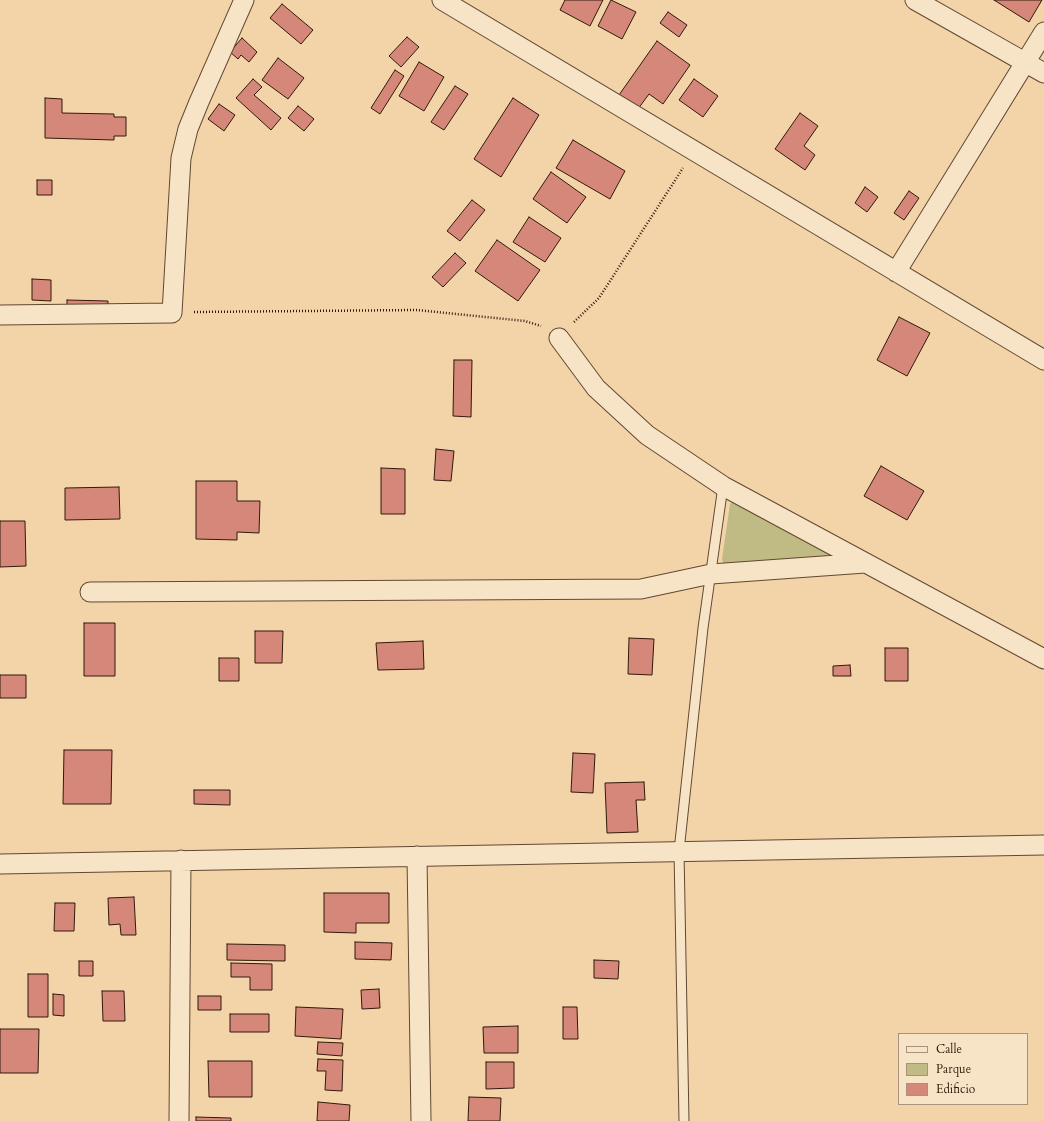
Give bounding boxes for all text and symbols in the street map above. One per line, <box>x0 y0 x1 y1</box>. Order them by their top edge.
legend <box>898 1033 1028 1105</box>
text: Calle <box>936 1041 962 1057</box>
text: Parque <box>936 1061 971 1077</box>
text: Edificio <box>936 1081 975 1097</box>

